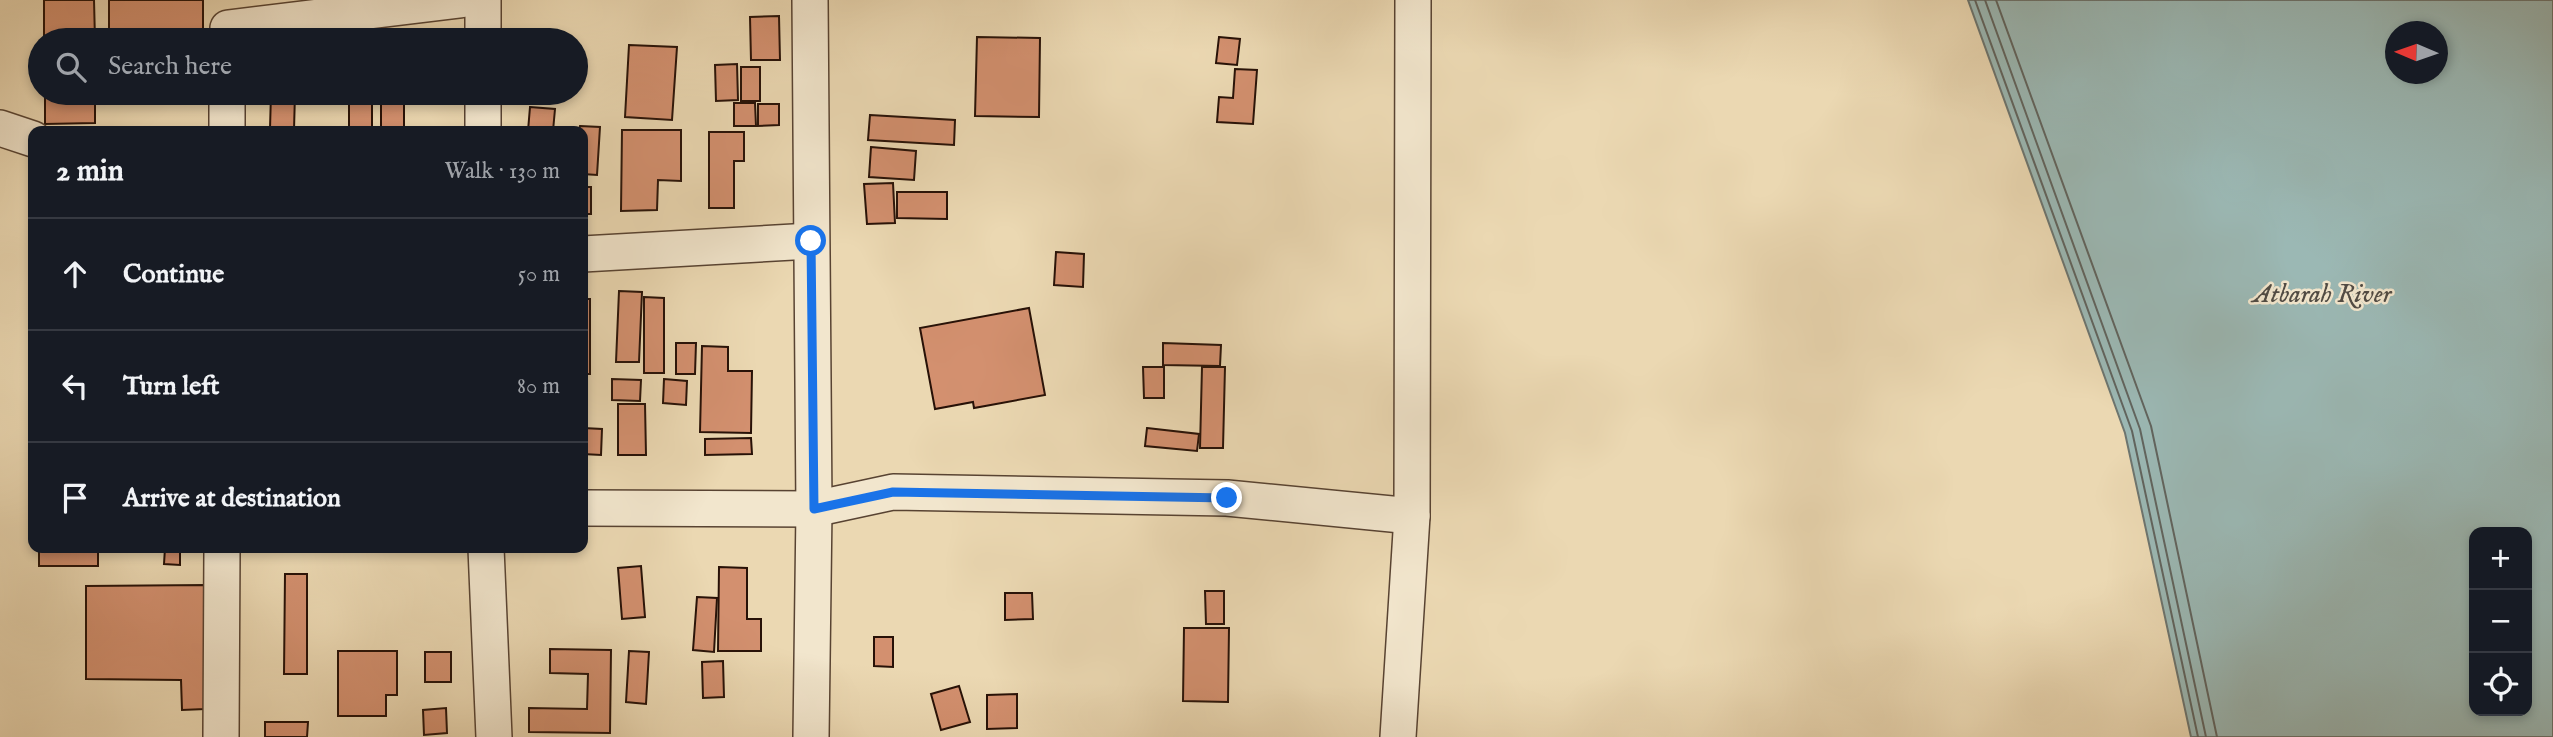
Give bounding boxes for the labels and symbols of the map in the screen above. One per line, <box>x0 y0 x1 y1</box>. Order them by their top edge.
north arrow <box>2385 21 2448 84</box>
route start <box>795 225 826 256</box>
water label: Atbarah River <box>2250 278 2393 311</box>
route end <box>1211 482 1242 513</box>

